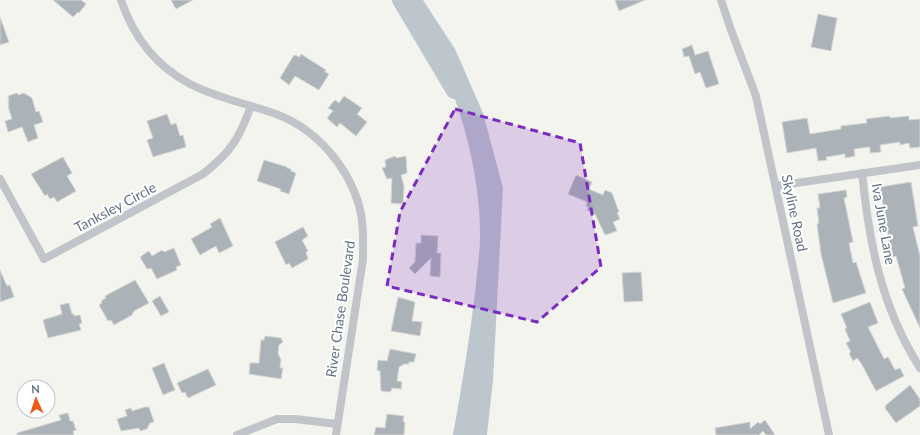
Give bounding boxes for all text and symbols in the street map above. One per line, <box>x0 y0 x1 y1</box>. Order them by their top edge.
street label: Skyline Road <box>779 173 811 253</box>
street label: Tanksley Circle <box>71 178 159 236</box>
street label: Iva June Lane <box>868 182 900 266</box>
street label: River Chase Boulevard <box>322 240 358 378</box>
north arrow <box>16 379 56 419</box>
text: N <box>31 382 40 395</box>

